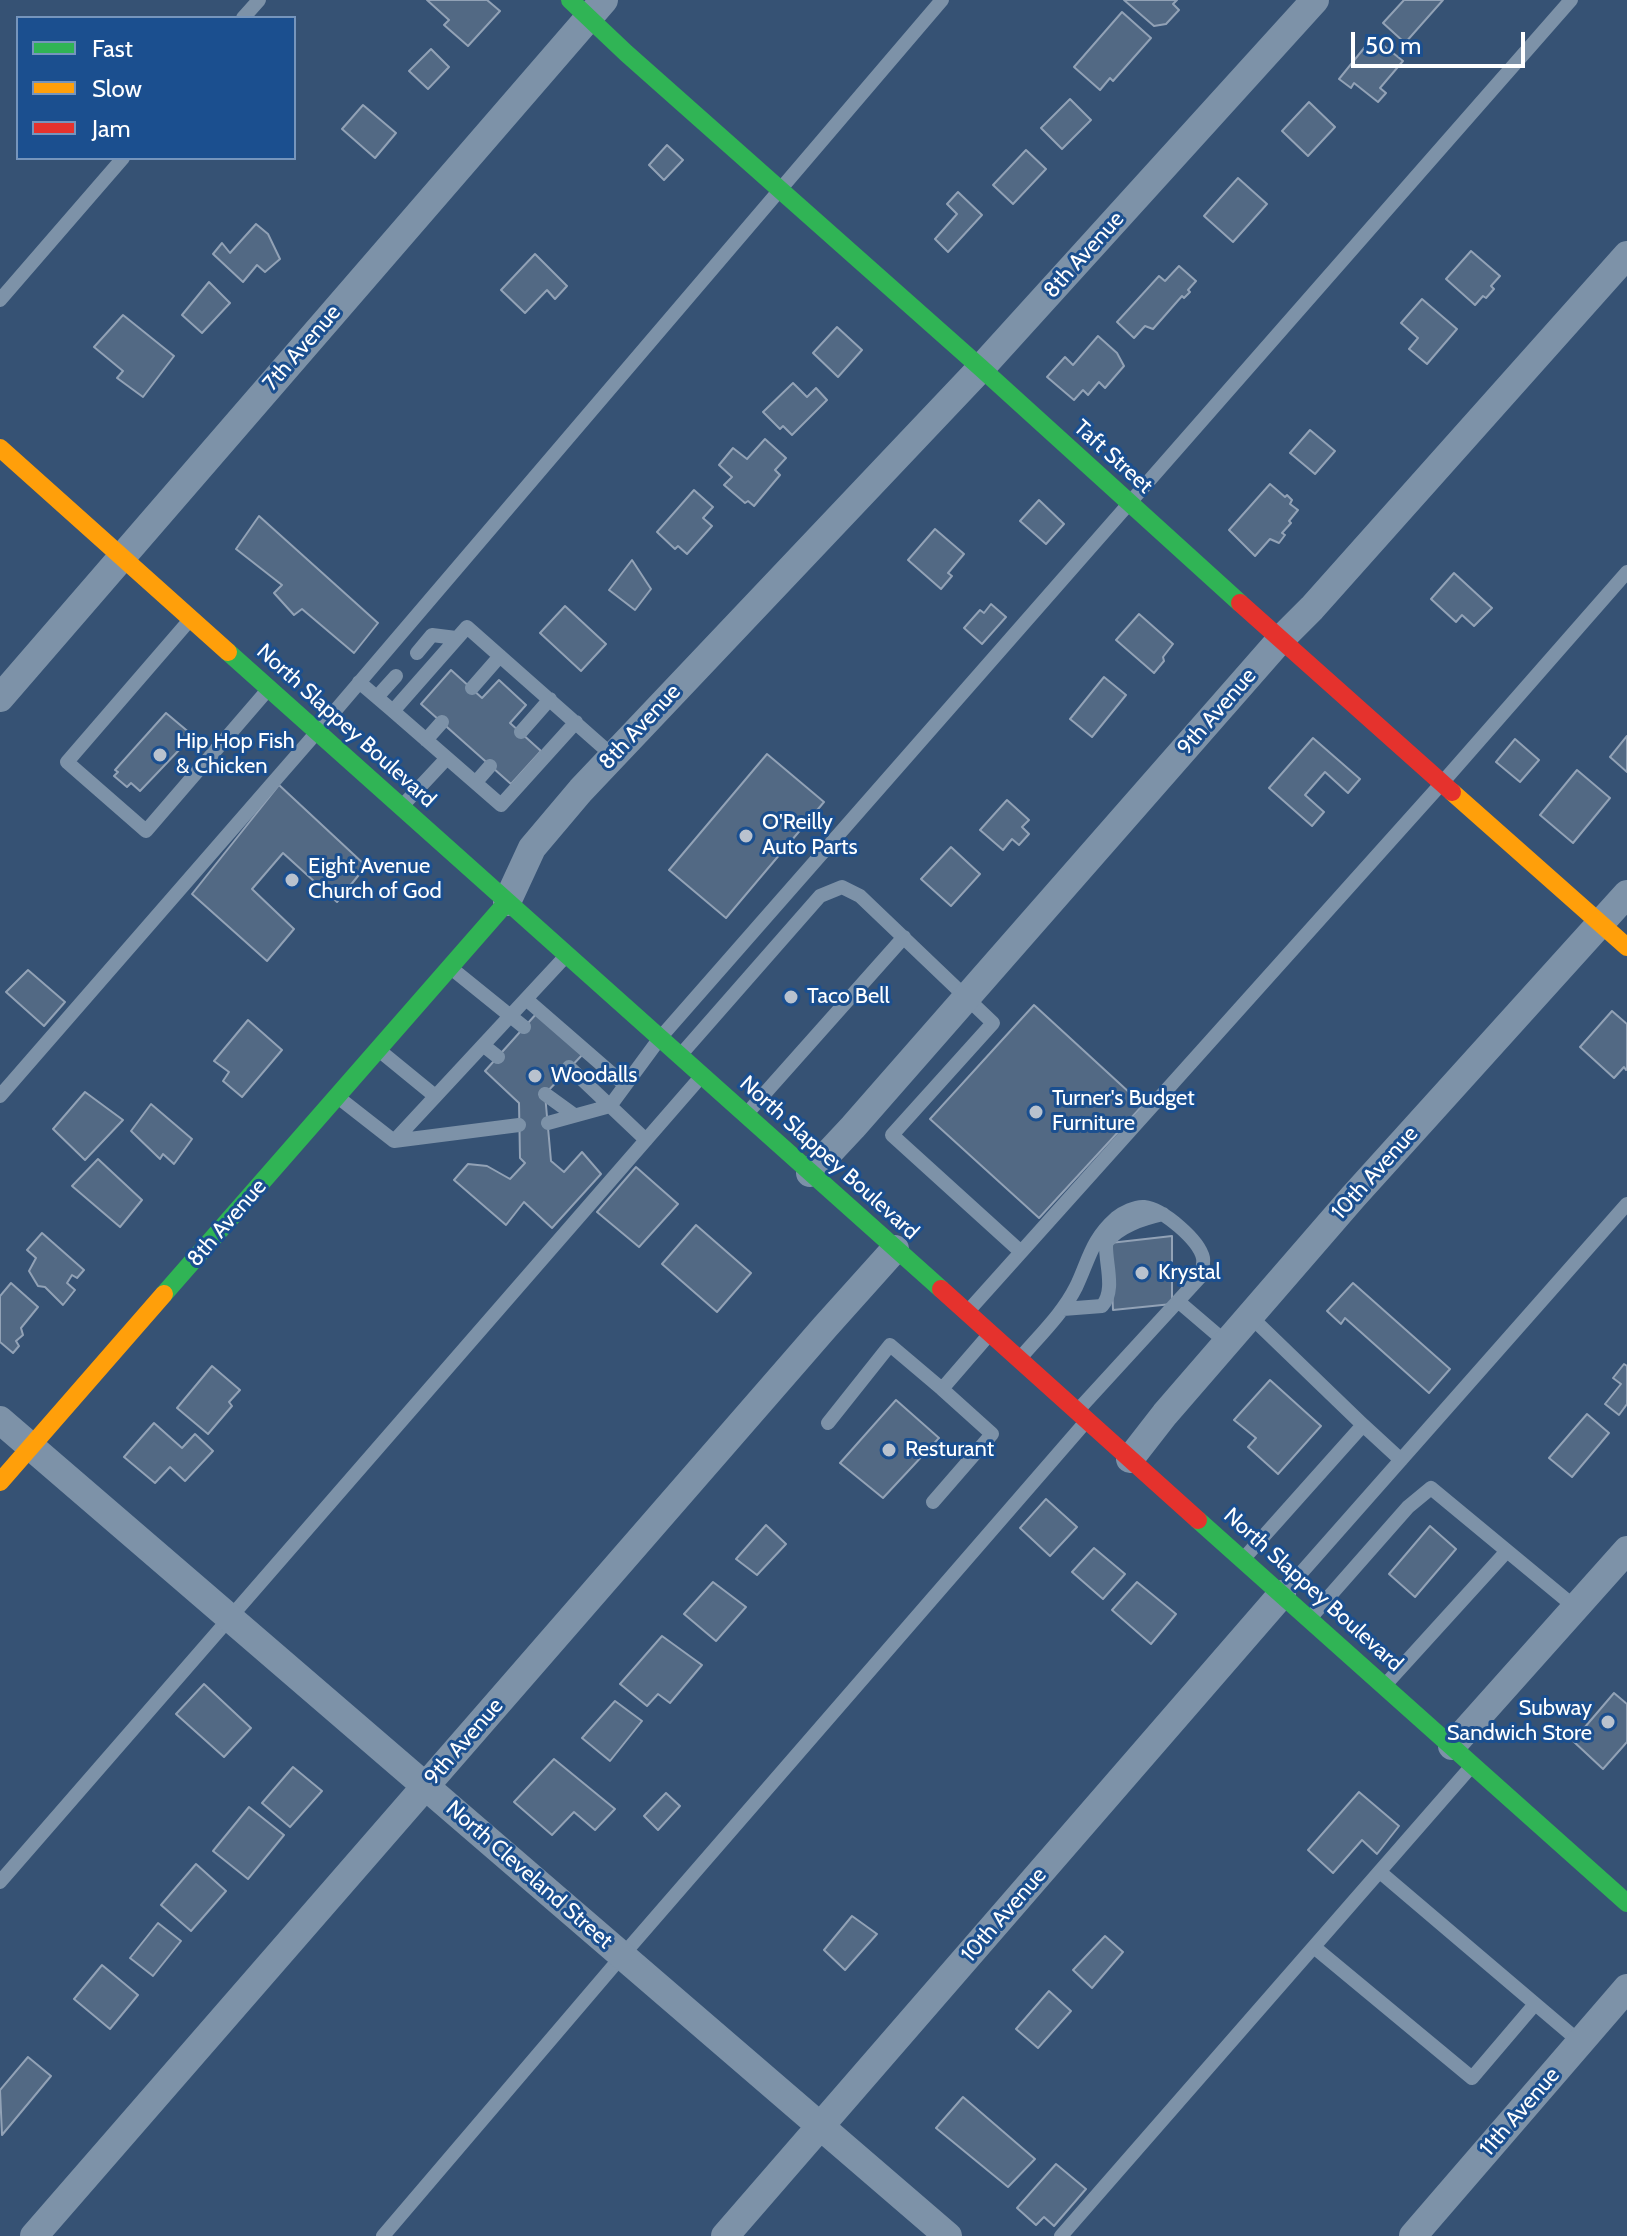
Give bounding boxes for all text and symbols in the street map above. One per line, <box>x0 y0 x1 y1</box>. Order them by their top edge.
legend <box>16 16 296 160</box>
scale bar <box>1355 16 1529 66</box>
text: 50 m <box>1365 31 1421 60</box>
text: Fast <box>92 34 133 63</box>
text: Slow <box>92 74 142 103</box>
text: Jam <box>92 114 130 143</box>
street label: 8th Avenue <box>1038 206 1130 304</box>
street label: 7th Avenue <box>258 300 346 396</box>
street label: Taft Street <box>1068 415 1158 499</box>
street label: North Slappey Boulevard <box>251 639 441 813</box>
street label: 9th Avenue <box>1172 663 1262 761</box>
street label: 8th Avenue <box>594 679 686 775</box>
place label: Hip Hop Fish & Chicken <box>176 729 295 780</box>
marker: Hip Hop Fish & Chicken <box>151 746 169 764</box>
place label: O'Reilly Auto Parts <box>762 810 858 862</box>
marker: O'Reilly Auto Parts <box>737 827 755 845</box>
place label: Eight Avenue Church of God <box>308 854 442 906</box>
marker: Eight Avenue Church of God <box>283 871 301 889</box>
place label: Taco Bell <box>807 984 890 1010</box>
marker: Taco Bell <box>782 988 800 1006</box>
place label: Woodalls <box>551 1063 637 1089</box>
marker: Woodalls <box>526 1067 544 1085</box>
street label: North Slappey Boulevard <box>734 1071 924 1245</box>
place label: Turner's Budget Furniture <box>1052 1086 1195 1138</box>
marker: Turner's Budget Furniture <box>1027 1103 1045 1121</box>
street label: 10th Avenue <box>1326 1121 1424 1225</box>
street label: 8th Avenue <box>182 1174 272 1272</box>
place label: Krystal <box>1158 1260 1221 1286</box>
marker: Krystal <box>1133 1264 1151 1282</box>
place label: Resturant <box>905 1437 994 1463</box>
marker: Resturant <box>880 1441 898 1459</box>
street label: North Slappey Boulevard <box>1218 1503 1408 1677</box>
street label: 9th Avenue <box>419 1693 509 1791</box>
place label: Subway Sandwich Store <box>1447 1696 1592 1748</box>
marker: Subway Sandwich Store <box>1599 1713 1617 1731</box>
street label: North Cleveland Street <box>440 1796 618 1954</box>
street label: 10th Avenue <box>956 1862 1052 1968</box>
street label: 11th Avenue <box>1474 2062 1566 2162</box>

